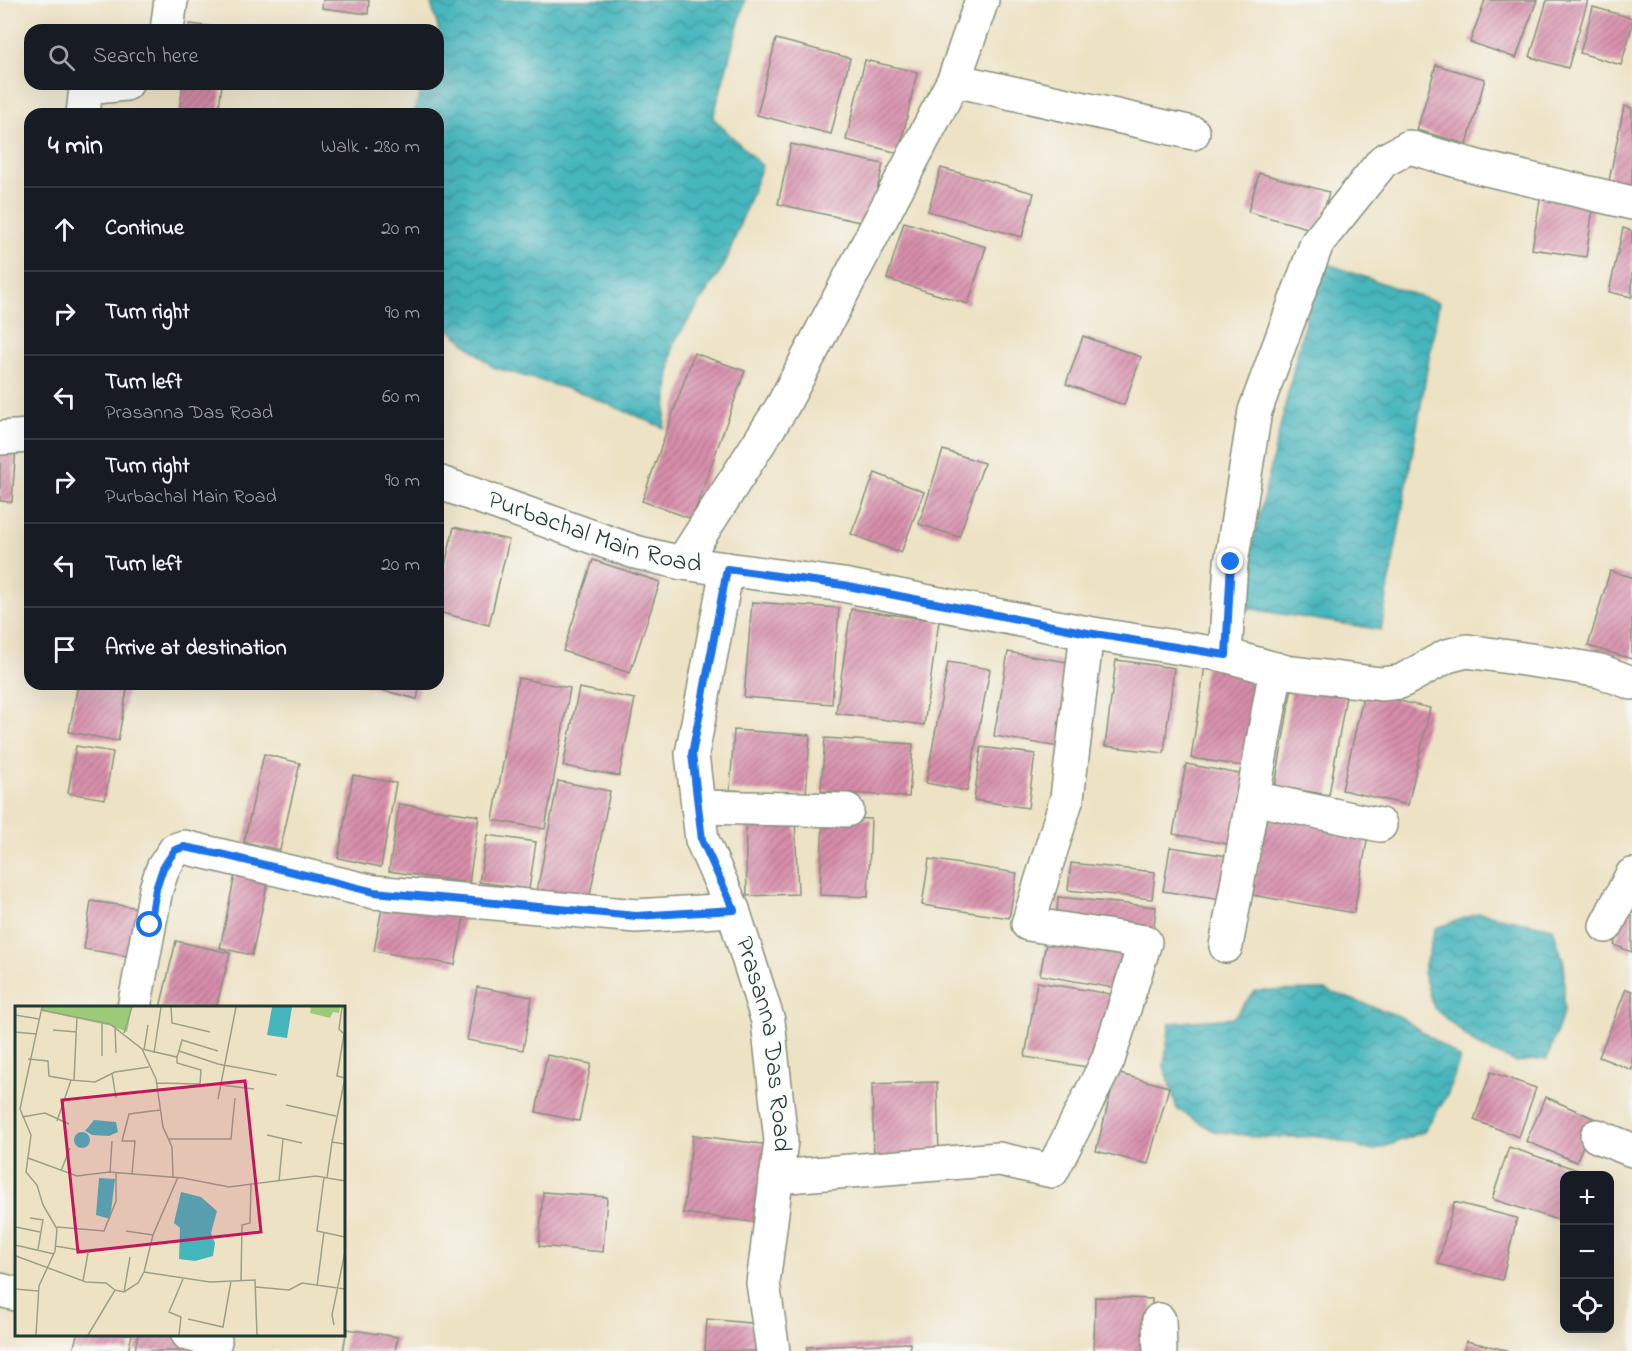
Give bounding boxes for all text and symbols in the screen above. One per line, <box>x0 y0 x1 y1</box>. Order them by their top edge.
search box <box>24 24 444 90</box>
icon: search <box>45 41 78 74</box>
text: Search here <box>93 41 198 73</box>
text: 4 min <box>48 128 103 166</box>
text: Walk · 280 m <box>321 133 420 162</box>
icon: ahead <box>48 213 81 246</box>
text: Continue <box>105 213 184 245</box>
text: 20 m <box>381 215 420 244</box>
icon: right <box>48 297 81 330</box>
text: Turn right <box>105 297 190 329</box>
text: 90 m <box>385 299 420 328</box>
text: Turn left <box>105 367 182 399</box>
icon: left <box>48 381 81 414</box>
text: 60 m <box>382 383 420 412</box>
text: Prasanna Das Road <box>105 399 273 428</box>
text: Turn right <box>105 451 190 483</box>
icon: right <box>48 465 81 498</box>
text: 90 m <box>385 467 420 496</box>
street label: Purbachal Main Road <box>482 482 704 584</box>
text: Purbachal Main Road <box>105 483 277 512</box>
route end <box>1217 548 1243 574</box>
icon: left <box>48 549 81 582</box>
text: Turn left <box>105 549 182 581</box>
text: 20 m <box>381 551 420 580</box>
icon: arrive <box>48 633 81 666</box>
text: Arrive at destination <box>105 633 287 665</box>
route start <box>136 911 162 937</box>
street label: Prasanna Das Road <box>724 932 800 1154</box>
inset map <box>15 1006 345 1336</box>
map controls <box>1560 1171 1614 1333</box>
button: + <box>1560 1171 1614 1225</box>
button: − <box>1560 1225 1614 1279</box>
button: locate <box>1560 1279 1614 1333</box>

